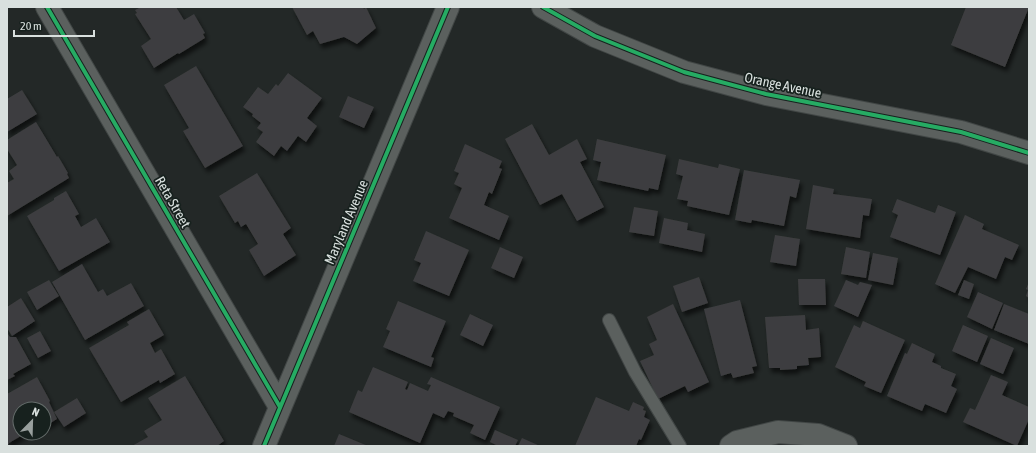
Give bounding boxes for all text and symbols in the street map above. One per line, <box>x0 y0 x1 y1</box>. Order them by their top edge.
scale bar <box>14 12 94 38</box>
text: 20 m <box>20 19 42 33</box>
street label: Orange Avenue <box>743 69 823 101</box>
street label: Reta Street <box>152 174 194 230</box>
street label: Maryland Avenue <box>321 177 371 267</box>
north arrow <box>12 401 52 441</box>
text: N <box>31 405 41 419</box>

